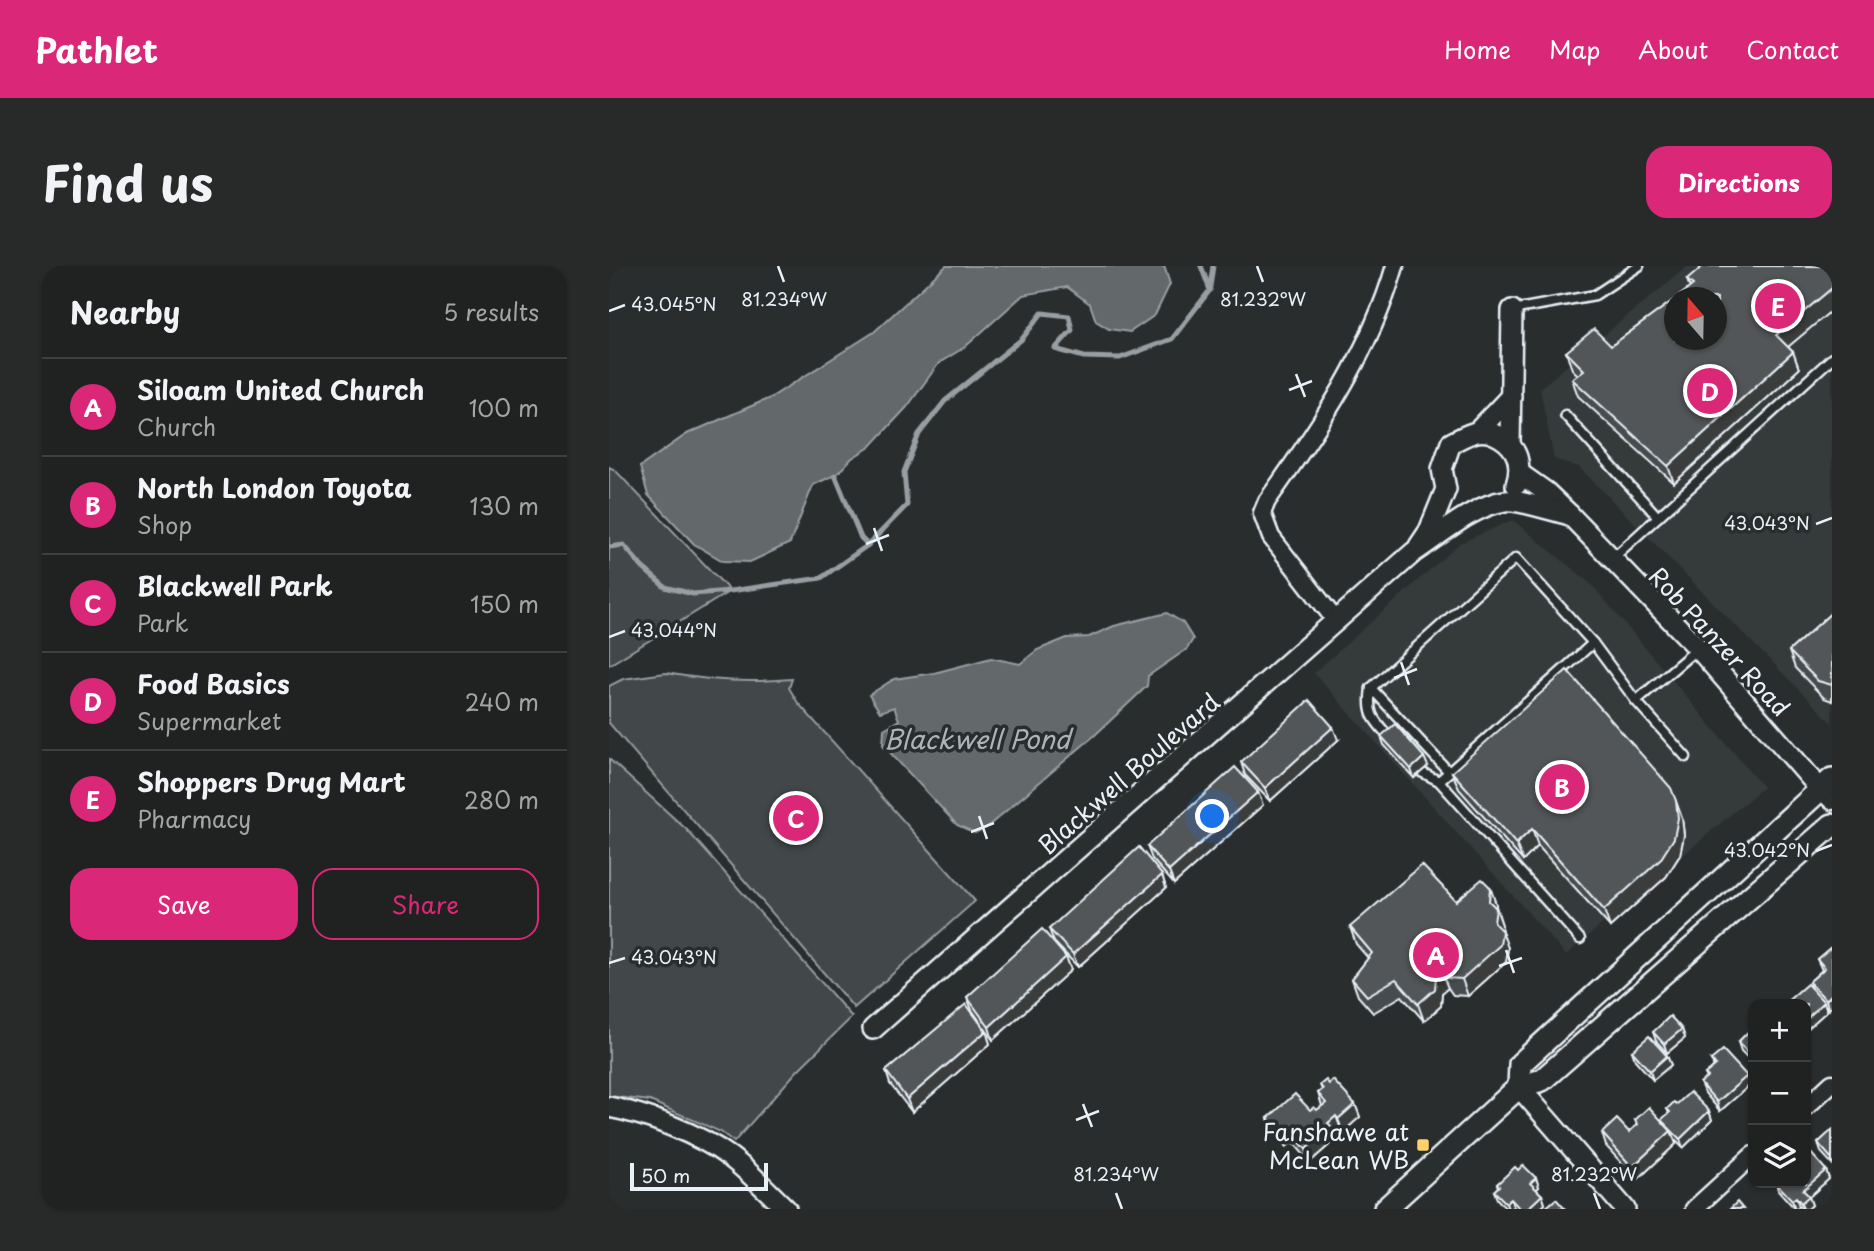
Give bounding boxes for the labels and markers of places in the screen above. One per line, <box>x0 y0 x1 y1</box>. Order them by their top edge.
pin: E <box>1755 280 1801 332</box>
pin: D <box>1687 365 1733 417</box>
pin: B <box>1539 761 1585 813</box>
pin: C <box>773 792 819 844</box>
pin: A <box>1413 929 1459 981</box>
place label: Fanshawe at McLean WB <box>1262 1113 1409 1177</box>
marker: Fanshawe at McLean WB <box>1415 1137 1431 1153</box>

